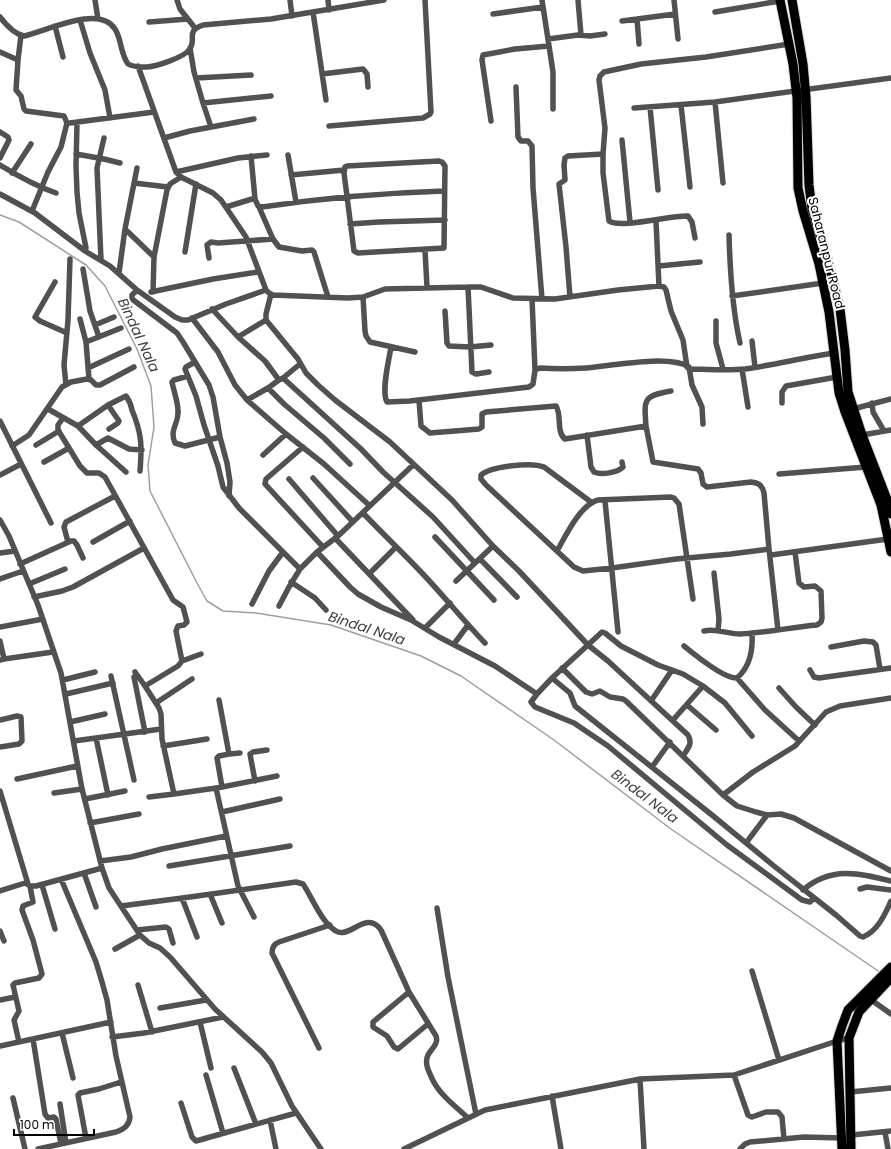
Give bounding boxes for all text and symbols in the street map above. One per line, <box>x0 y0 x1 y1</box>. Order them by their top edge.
street label: Saharanpur Road <box>803 195 850 311</box>
water label: Bindal Nala <box>113 295 165 376</box>
water label: Bindal Nala <box>326 606 409 650</box>
water label: Bindal Nala <box>607 764 683 828</box>
scale bar <box>14 1111 94 1137</box>
text: 100 m <box>20 1116 54 1133</box>

